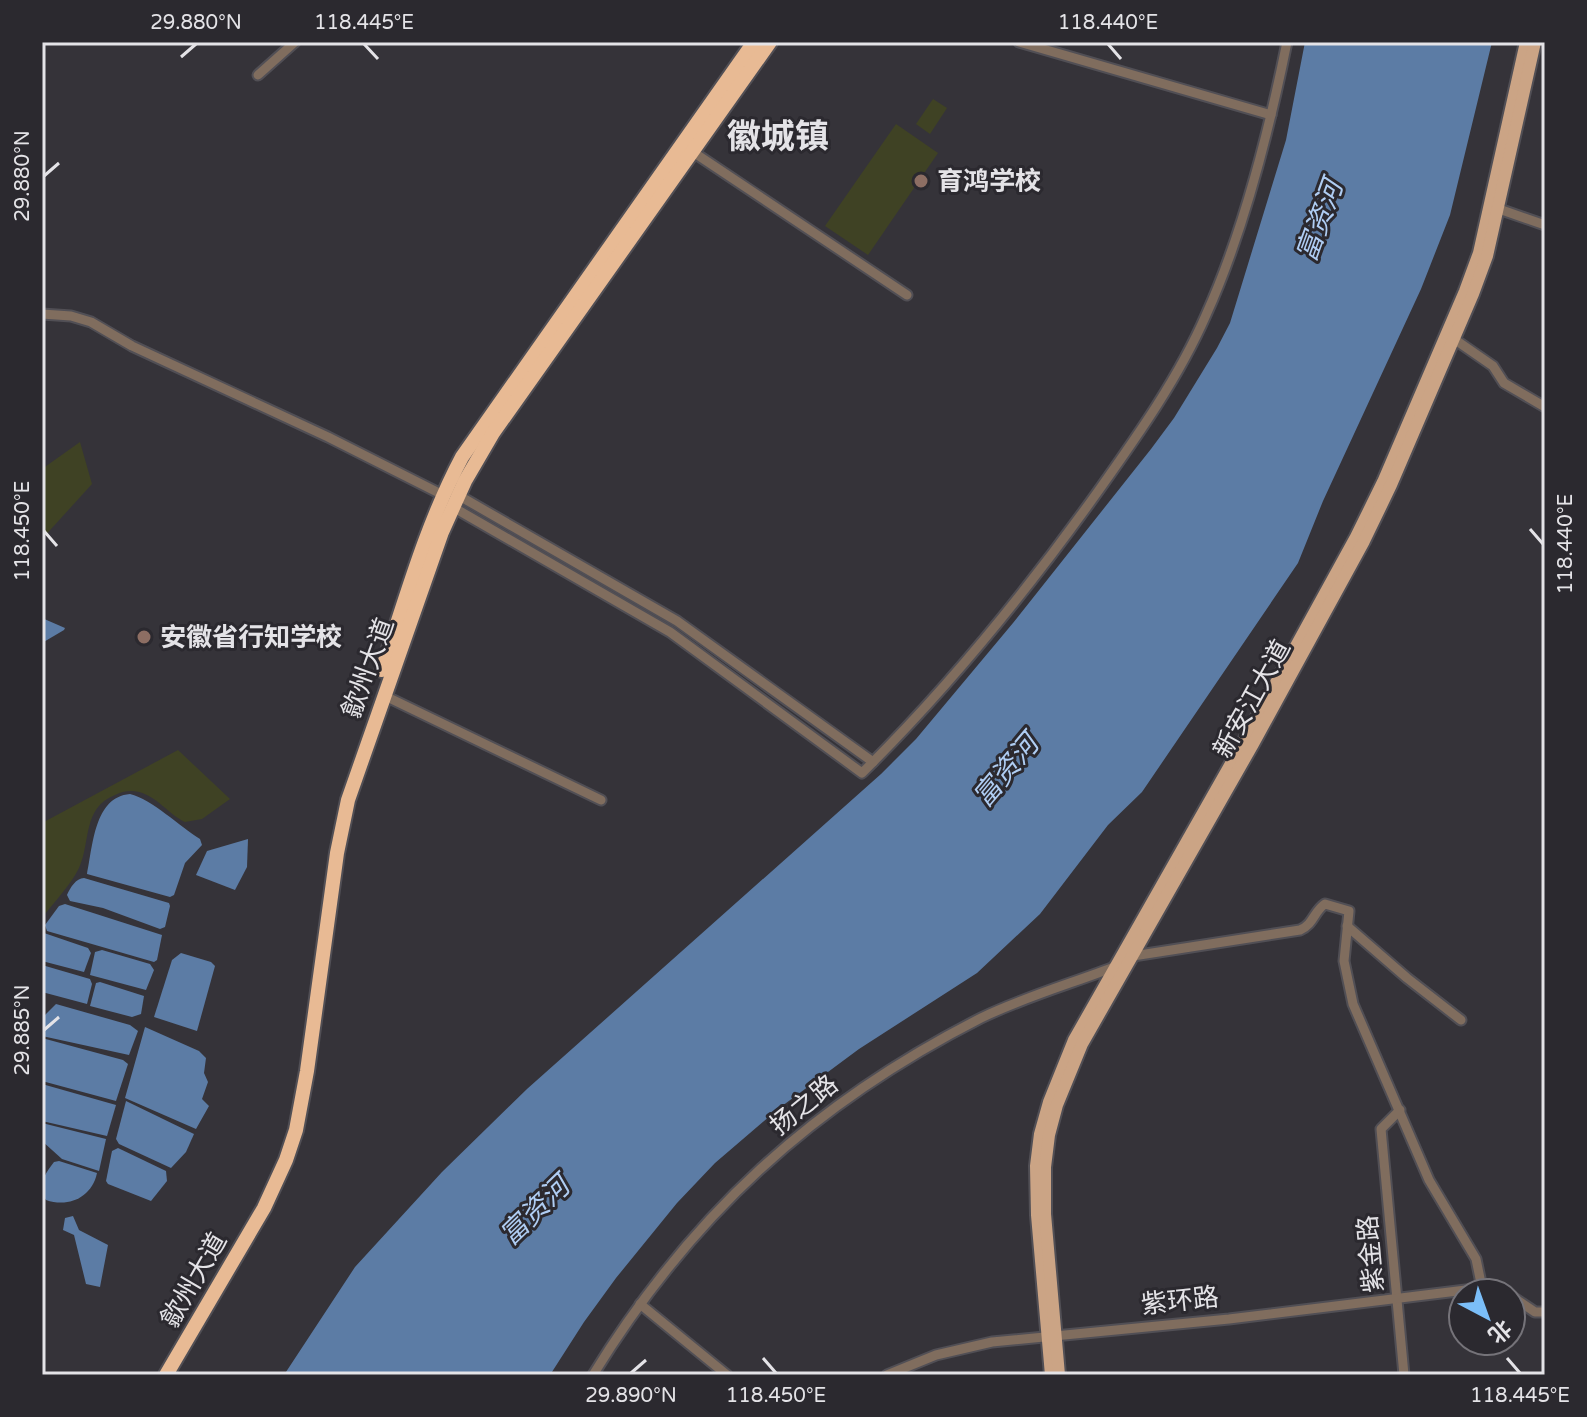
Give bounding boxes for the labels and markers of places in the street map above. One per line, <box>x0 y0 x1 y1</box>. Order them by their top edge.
place label: 育鸿学校 <box>937 166 1041 197</box>
marker: 育鸿学校 <box>912 172 930 190</box>
place label: 安徽省行知学校 <box>160 622 342 653</box>
marker: 安徽省行知学校 <box>135 628 153 646</box>

